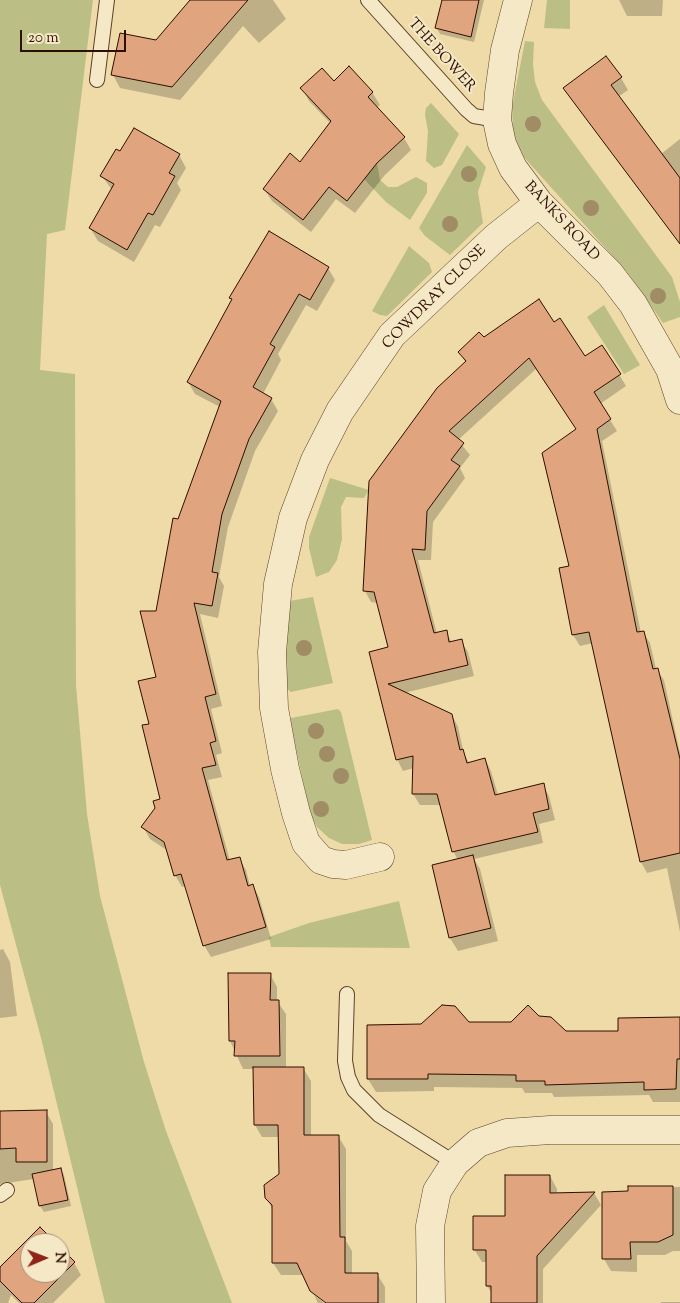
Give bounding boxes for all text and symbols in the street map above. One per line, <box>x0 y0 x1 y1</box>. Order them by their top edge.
street label: THE BOWER <box>403 15 479 97</box>
scale bar <box>22 20 129 52</box>
text: 20 m <box>28 28 59 49</box>
street label: BANKS ROAD <box>520 178 602 266</box>
street label: COWDRAY CLOSE <box>379 242 491 354</box>
north arrow <box>20 1233 70 1283</box>
text: N <box>49 1252 69 1264</box>

